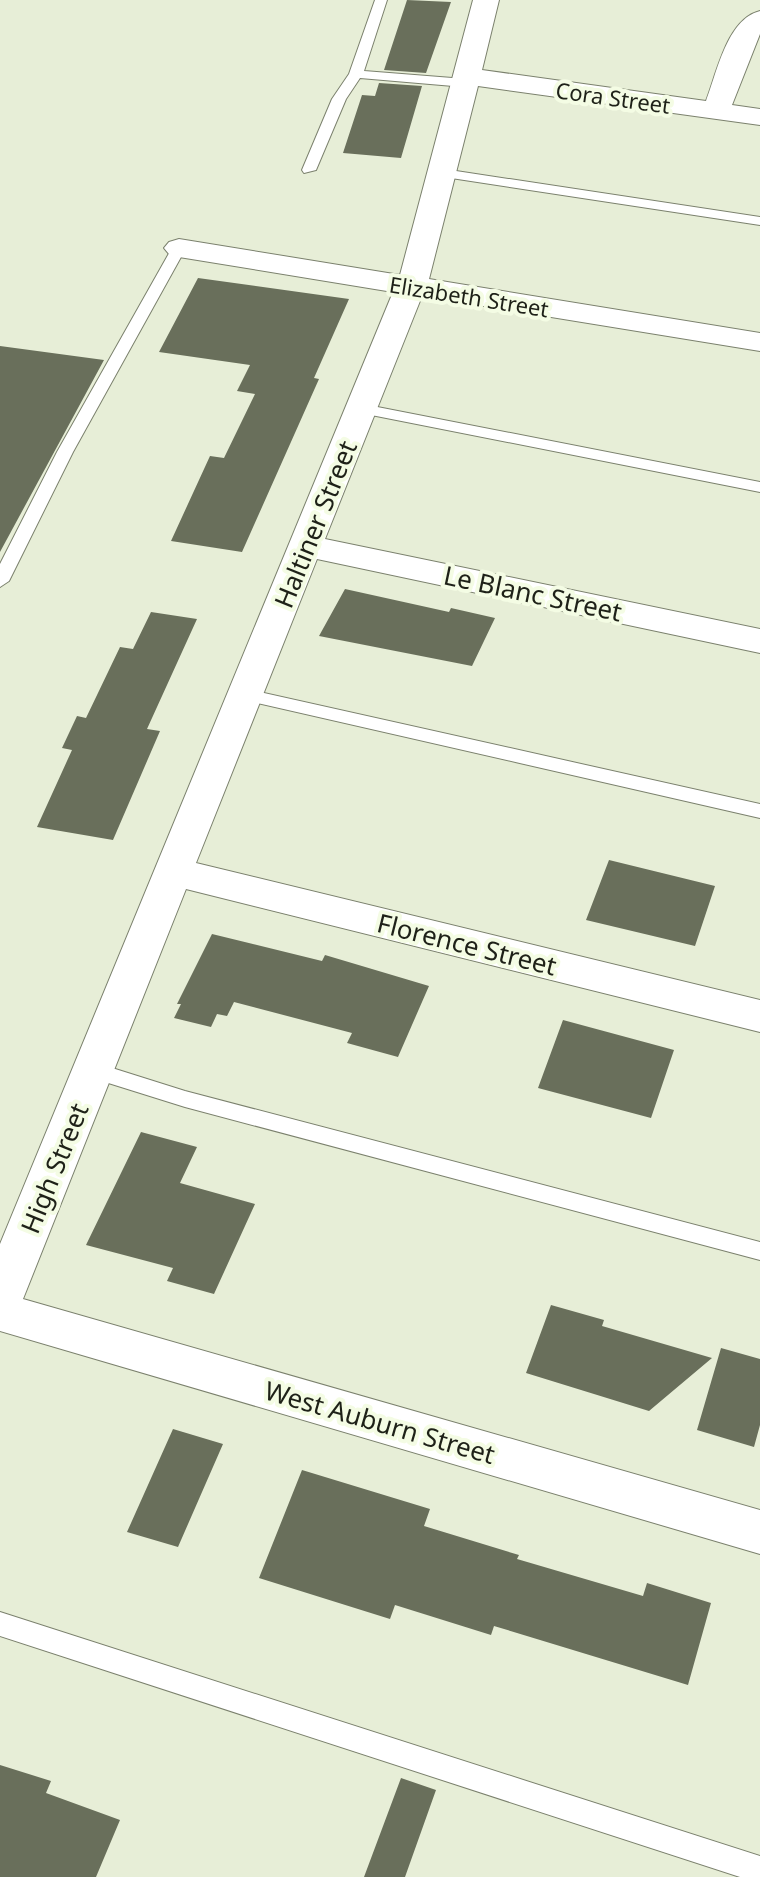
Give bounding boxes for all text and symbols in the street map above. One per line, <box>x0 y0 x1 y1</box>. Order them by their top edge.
street label: Cora Street <box>554 74 672 120</box>
street label: Elizabeth Street <box>387 269 551 323</box>
street label: Haltiner Street <box>265 435 365 613</box>
street label: Le Blanc Street <box>441 557 625 629</box>
street label: Florence Street <box>374 904 560 984</box>
street label: High Street <box>12 1098 96 1238</box>
street label: West Auburn Street <box>261 1372 499 1472</box>

